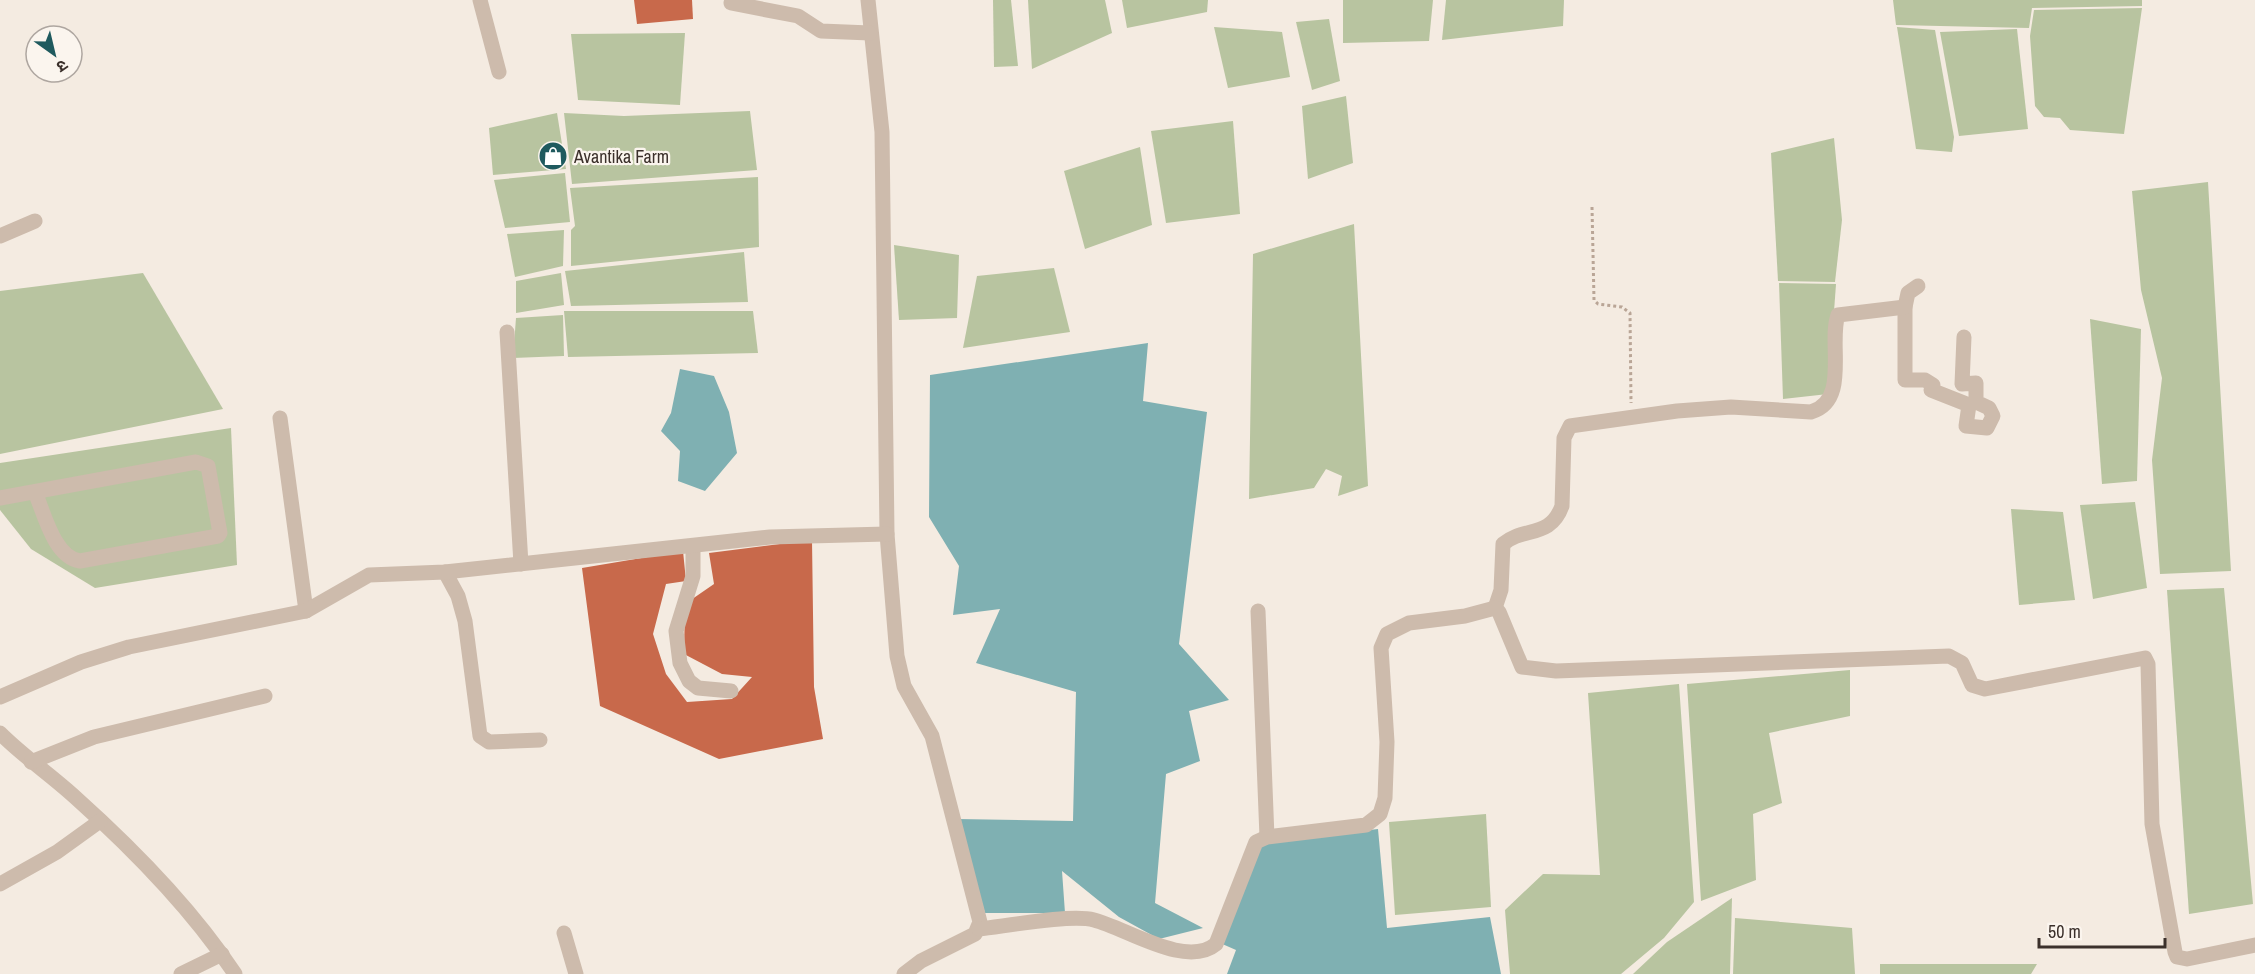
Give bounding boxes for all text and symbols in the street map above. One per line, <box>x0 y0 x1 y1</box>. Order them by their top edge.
north arrow <box>24 24 84 84</box>
text: उ <box>52 55 72 79</box>
shop icon: Avantika Farm <box>537 140 569 172</box>
place label: Avantika Farm <box>573 144 669 169</box>
scale bar <box>2039 911 2165 949</box>
text: 50 m <box>2048 919 2081 944</box>

